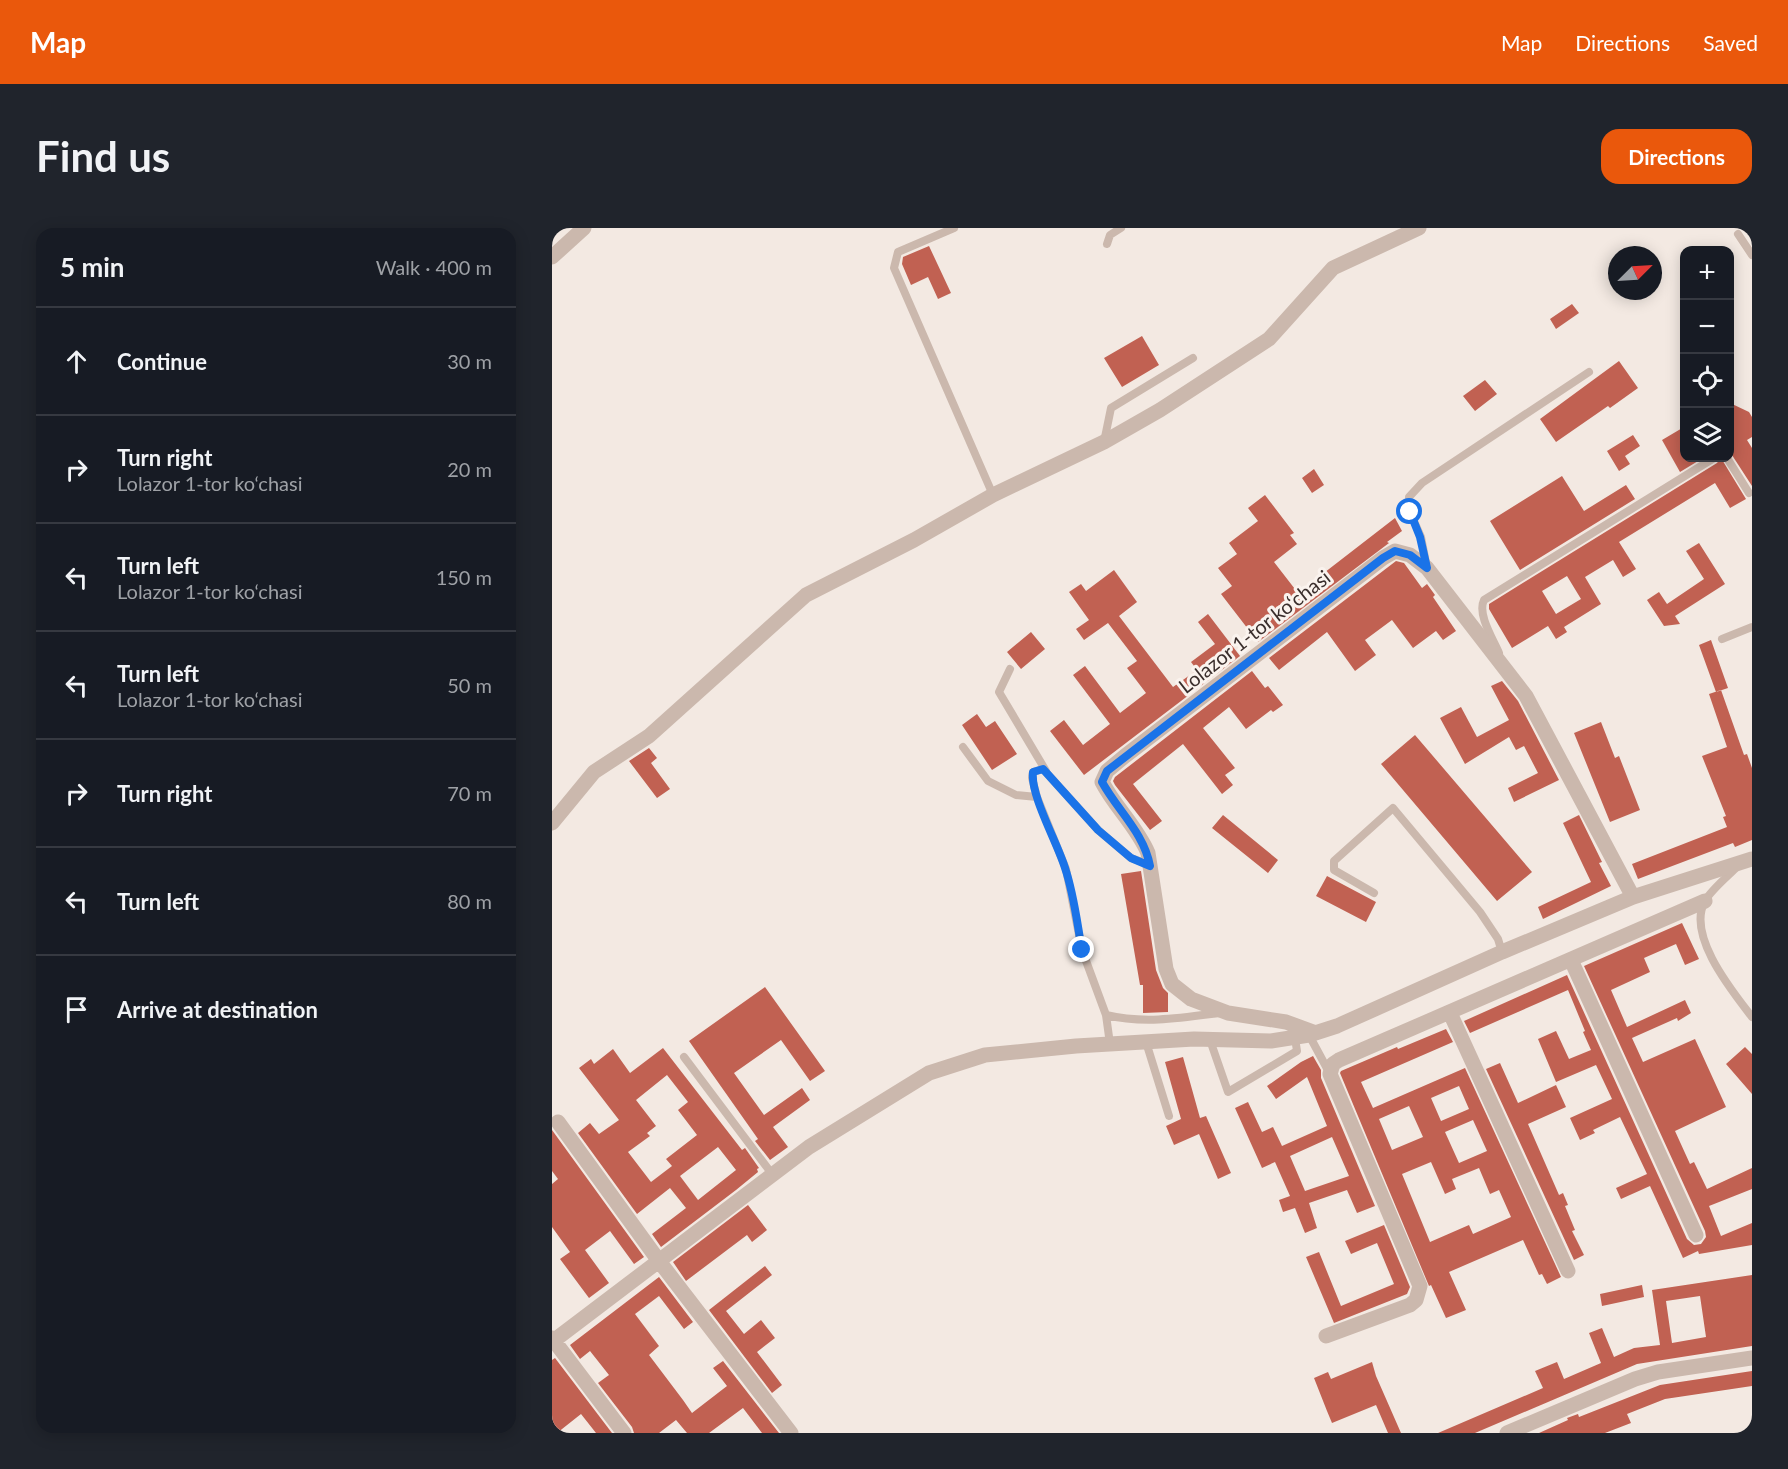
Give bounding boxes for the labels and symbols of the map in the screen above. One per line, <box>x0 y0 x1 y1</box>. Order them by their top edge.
north arrow <box>1608 246 1662 300</box>
route start <box>1396 498 1422 524</box>
street label: Lolazor 1-tor ko‘chasi <box>1174 564 1334 698</box>
route end <box>1068 936 1094 962</box>

